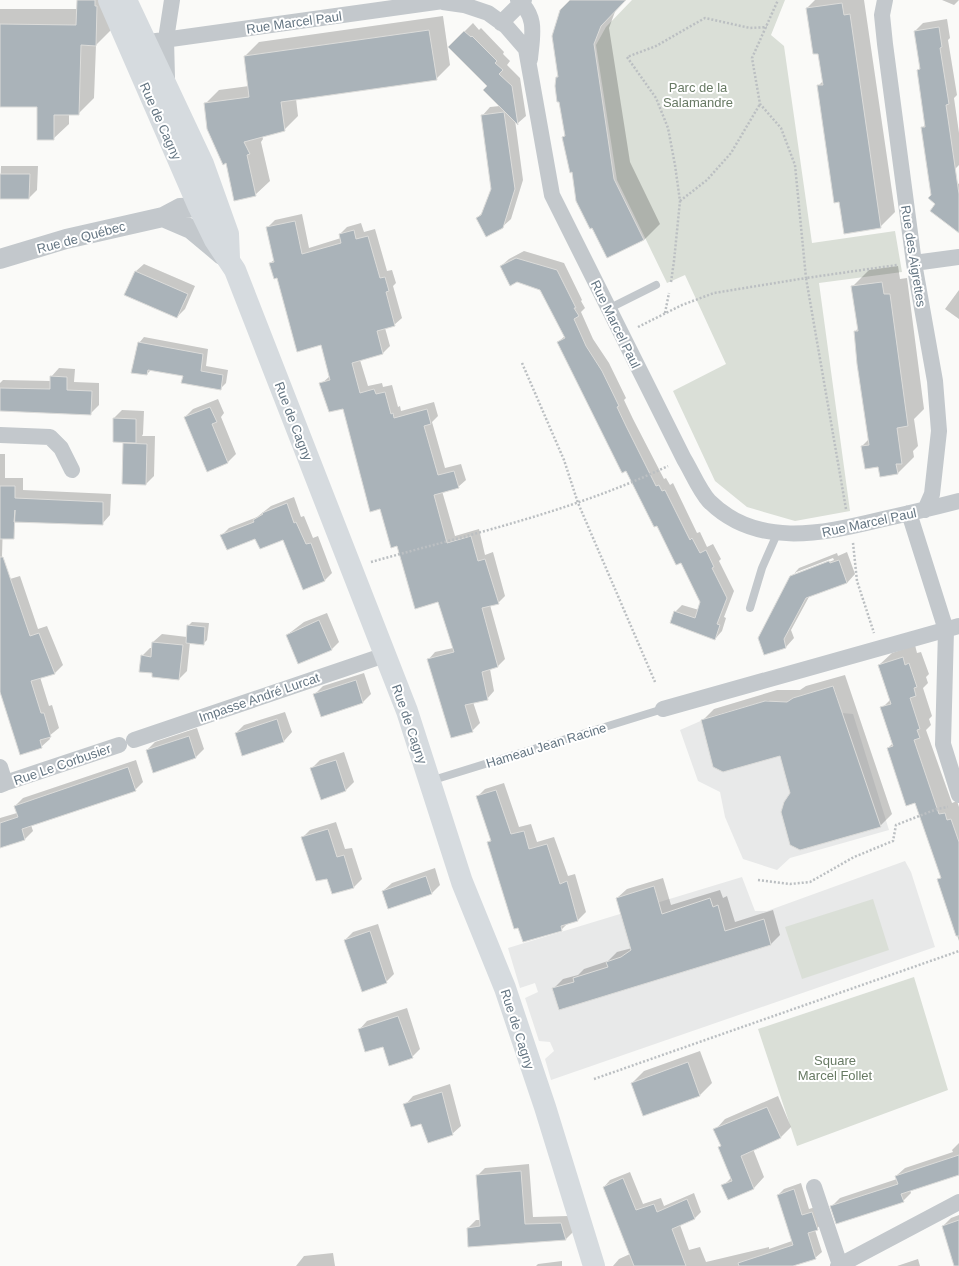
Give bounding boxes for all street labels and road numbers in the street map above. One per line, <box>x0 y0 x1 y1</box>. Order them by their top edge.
street label: Rue Marcel Paul <box>245 8 343 37</box>
street label: Rue de Cagny <box>137 80 184 163</box>
street label: Rue des Aigrettes <box>898 204 929 308</box>
street label: Rue de Québec <box>35 218 128 257</box>
street label: Rue Marcel Paul <box>588 278 643 371</box>
street label: Rue de Cagny <box>272 380 316 463</box>
street label: Rue Marcel Paul <box>821 505 918 540</box>
street label: Impasse André Lurcat <box>197 670 322 725</box>
street label: Rue de Cagny <box>389 682 430 766</box>
street label: Hameau Jean Racine <box>484 720 608 771</box>
street label: Rue Le Corbusier <box>12 741 113 788</box>
street label: Rue de Cagny <box>498 987 538 1071</box>

